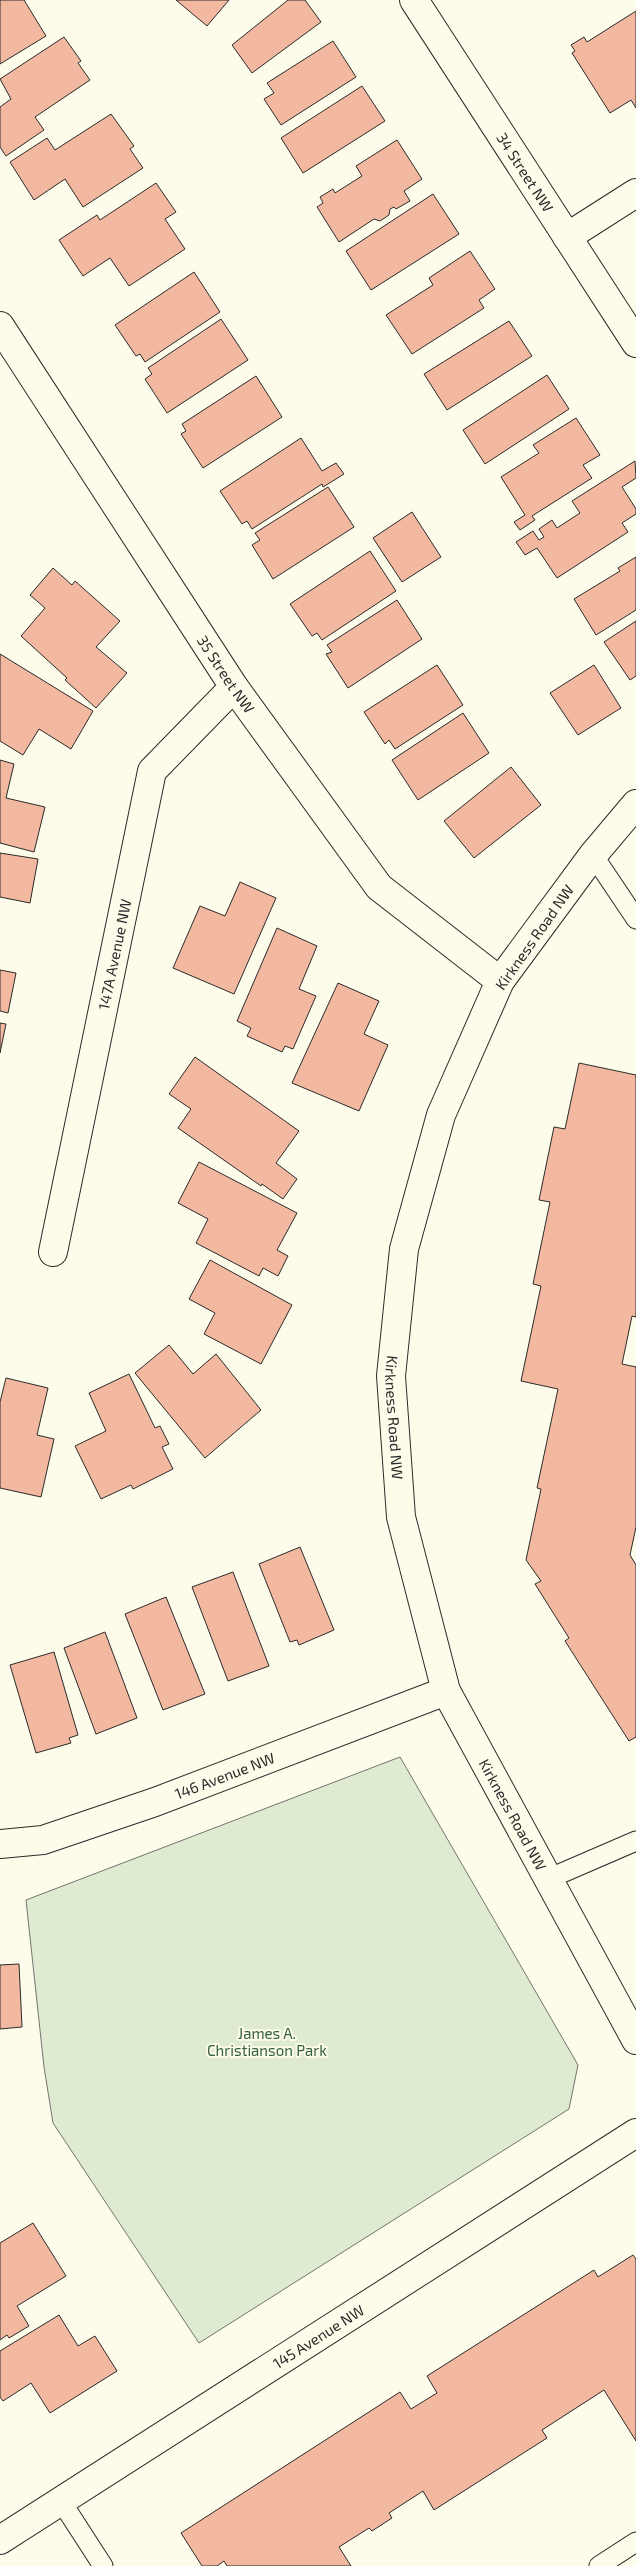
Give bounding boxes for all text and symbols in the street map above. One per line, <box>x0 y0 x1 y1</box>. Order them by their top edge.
street label: 34 Street NW <box>493 129 558 215</box>
street label: 35 Street NW <box>194 632 259 716</box>
street label: Kirkness Road NW <box>491 881 577 993</box>
street label: 147A Avenue NW <box>94 897 134 1011</box>
street label: Kirkness Road NW <box>382 1355 407 1480</box>
street label: 146 Avenue NW <box>172 1748 277 1803</box>
street label: Kirkness Road NW <box>476 1755 551 1873</box>
park label: James A. Christianson Park <box>207 2024 327 2059</box>
street label: 145 Avenue NW <box>269 2300 367 2372</box>

